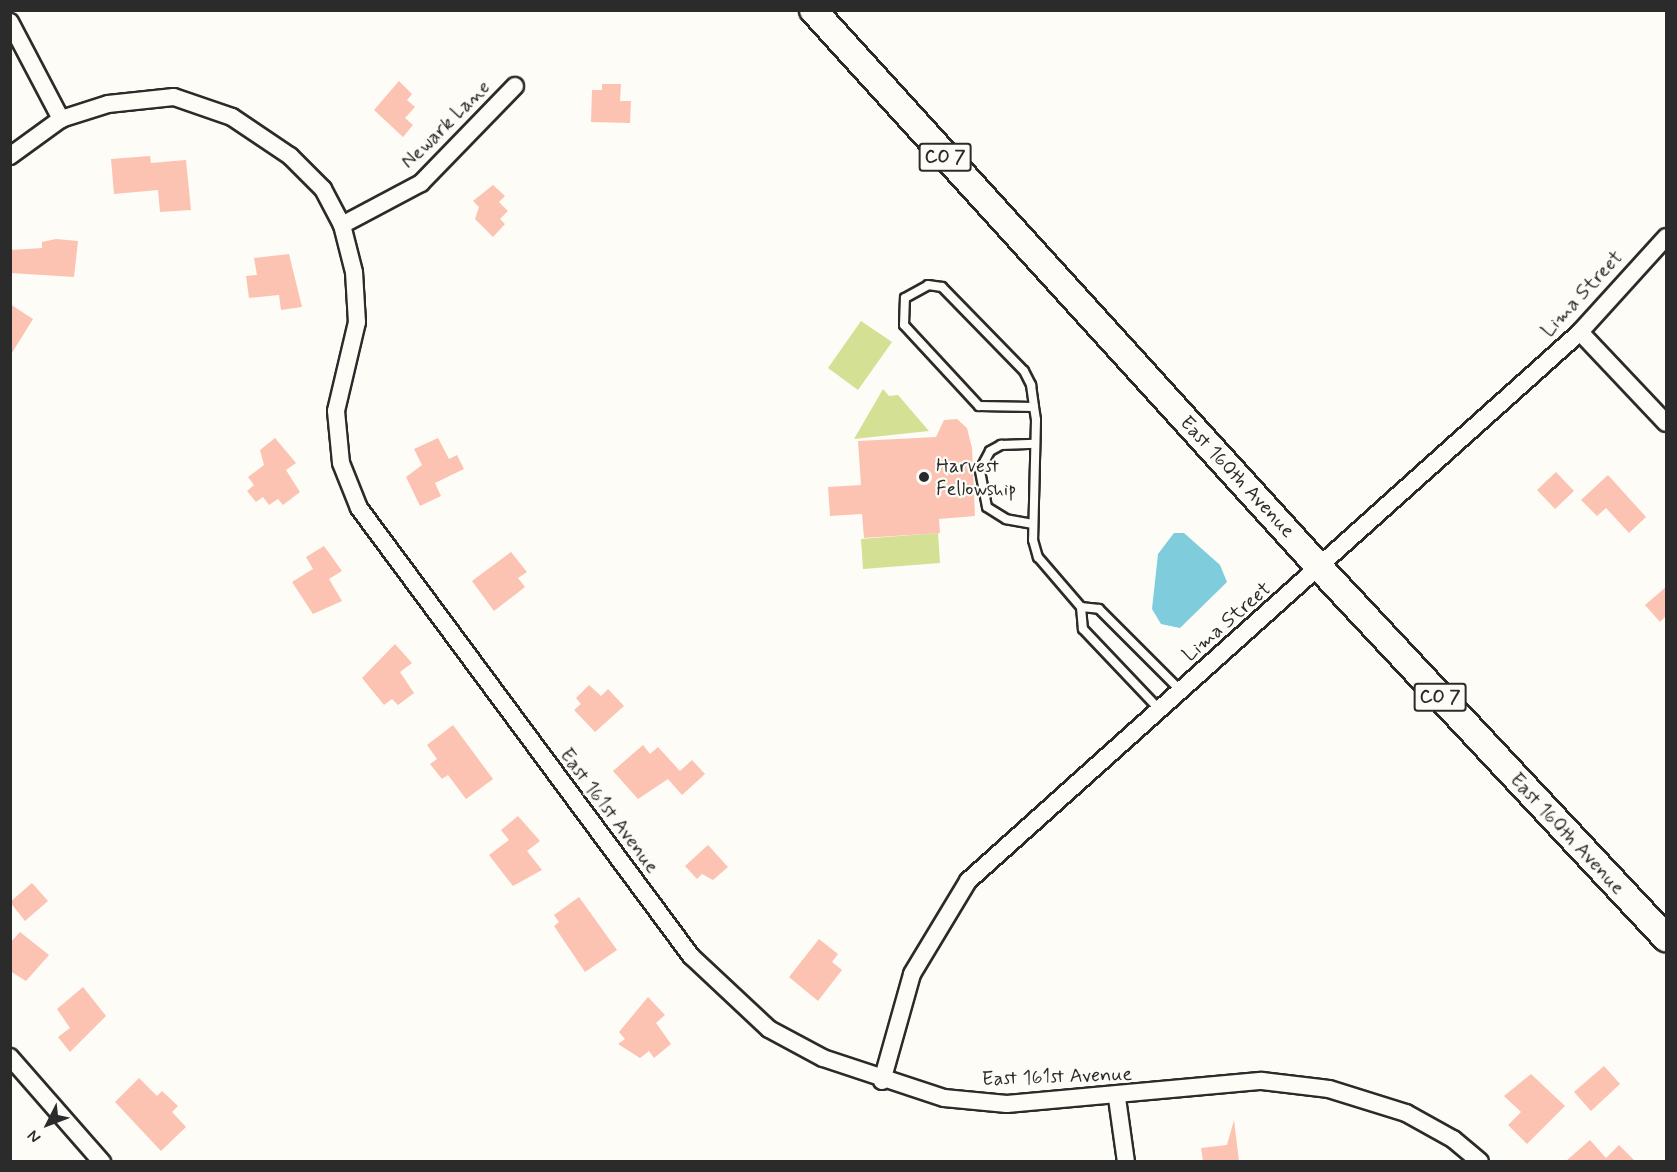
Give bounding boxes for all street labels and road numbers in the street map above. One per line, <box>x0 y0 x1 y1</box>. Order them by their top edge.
street label: Newark Lane <box>397 76 495 174</box>
road number: CO 7 <box>918 142 972 172</box>
street label: Lima Street <box>1536 246 1628 342</box>
street label: East 160th Avenue <box>1174 411 1300 543</box>
street label: Lima Street <box>1178 577 1276 667</box>
road number: CO 7 <box>1413 682 1467 712</box>
street label: East 161st Avenue <box>554 744 664 878</box>
street label: East 160th Avenue <box>1504 768 1630 900</box>
street label: East 161st Avenue <box>981 1062 1133 1092</box>

